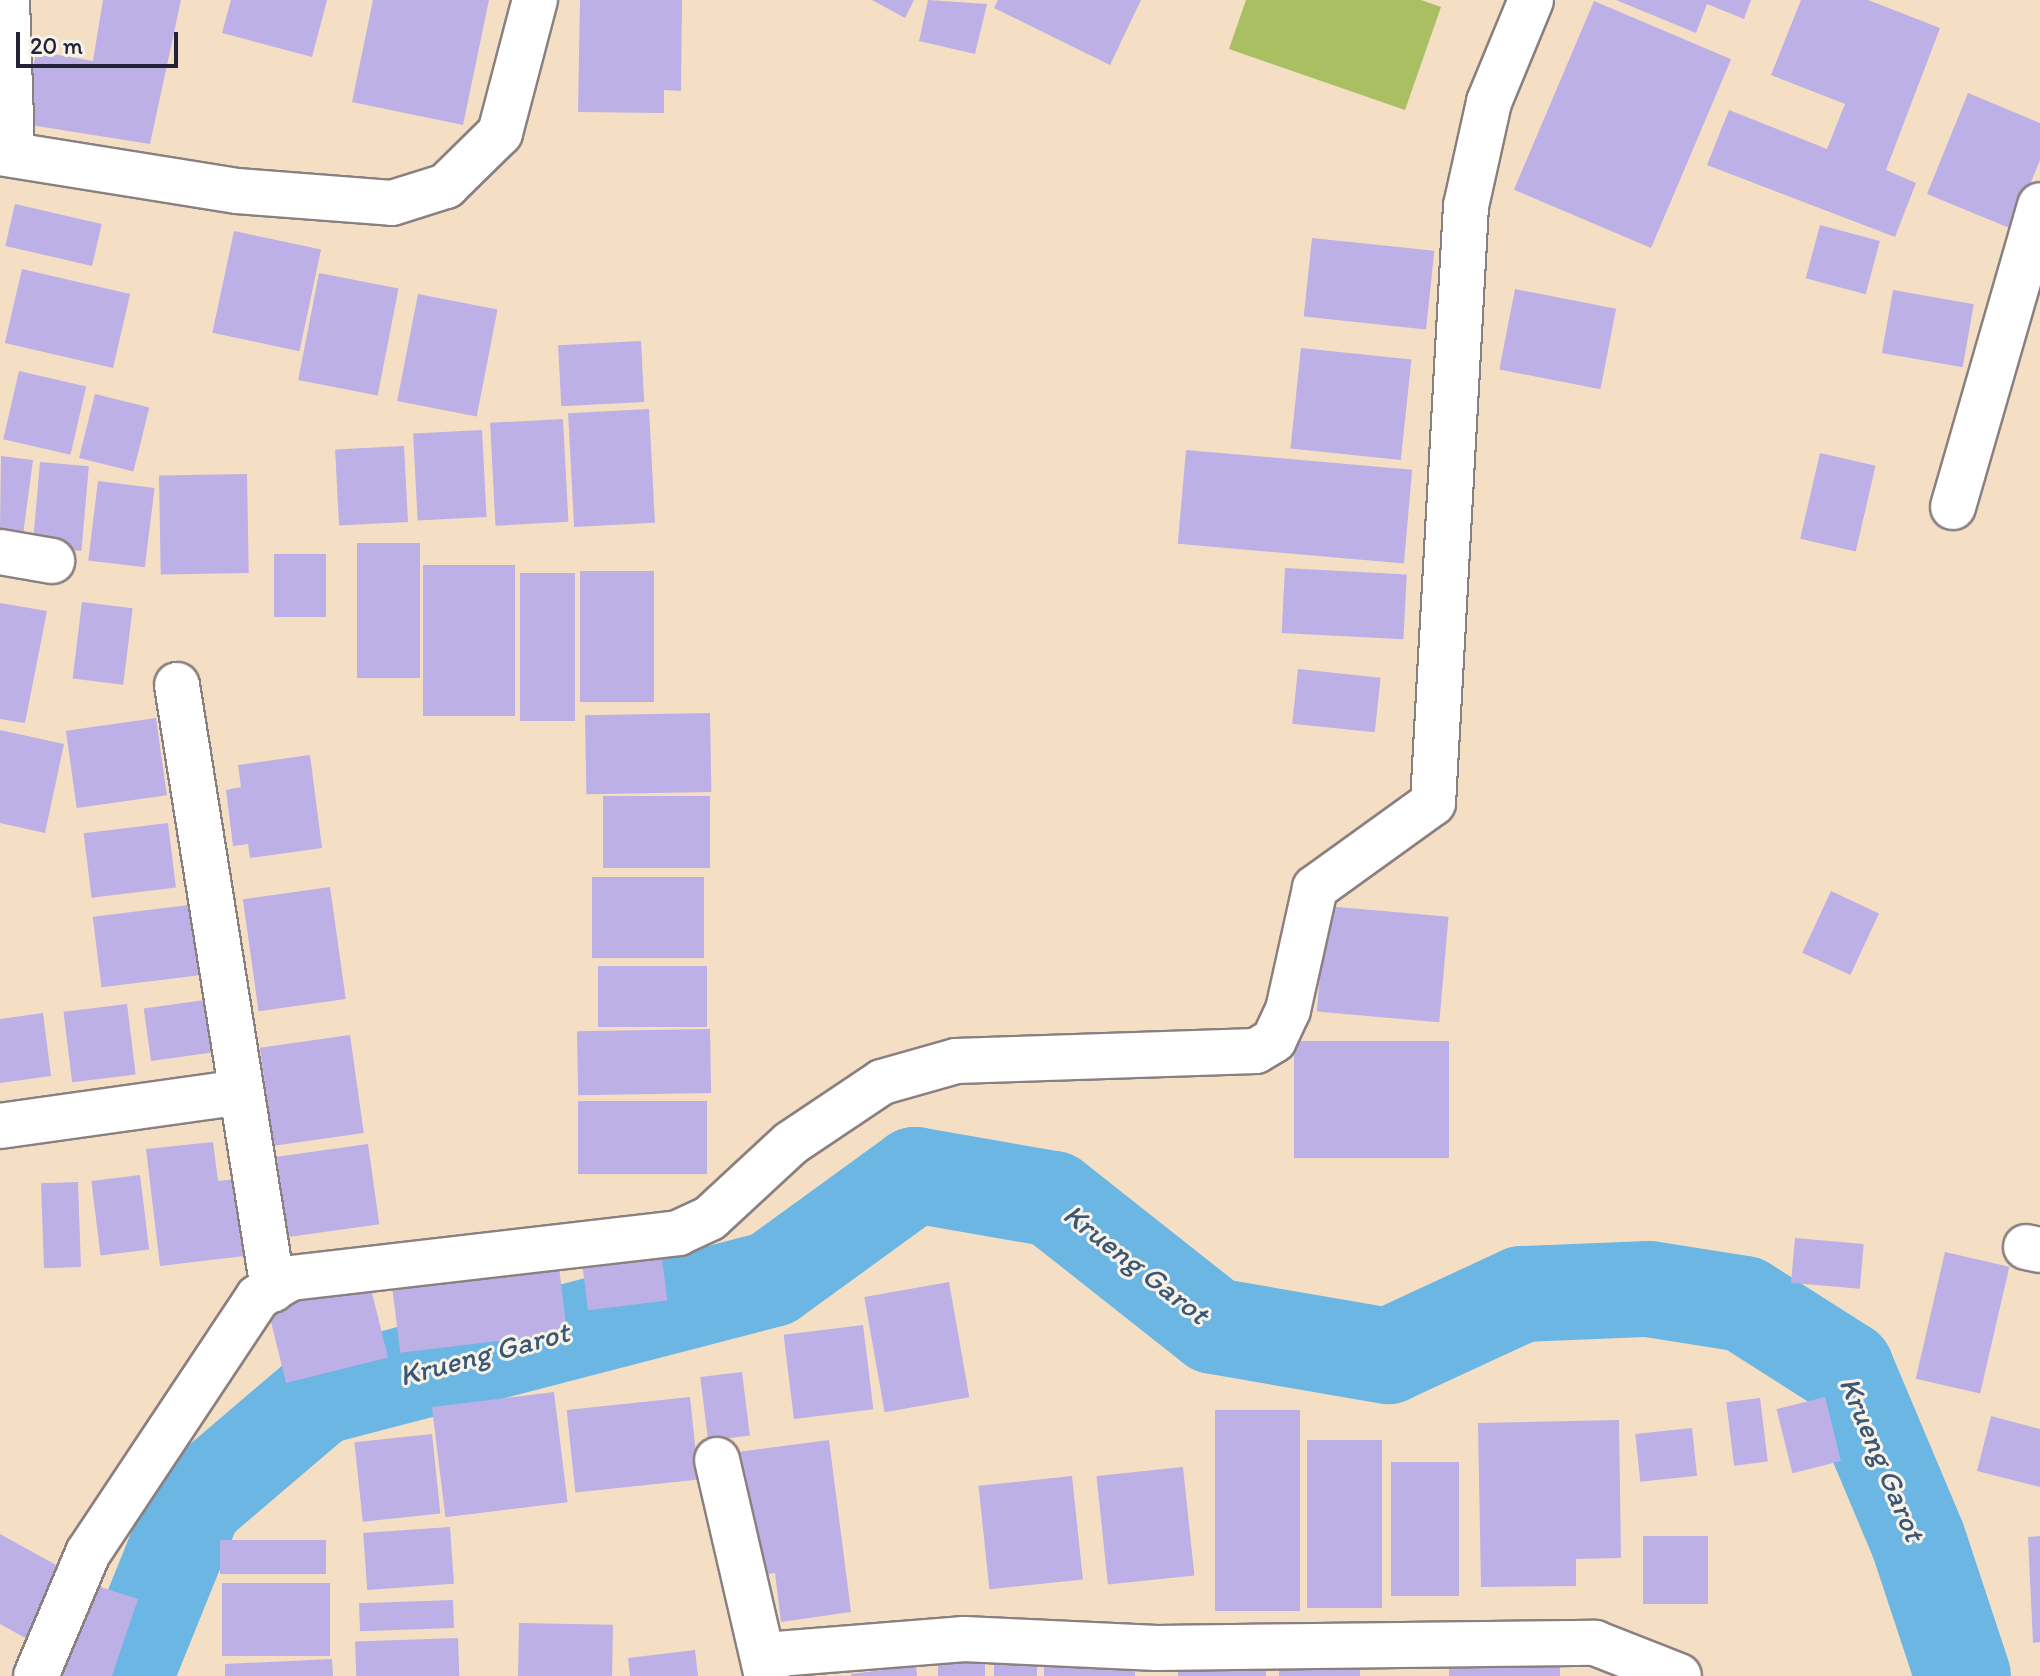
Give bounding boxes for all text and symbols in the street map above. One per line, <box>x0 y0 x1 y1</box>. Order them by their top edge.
scale bar <box>20 16 182 66</box>
text: 20 m <box>30 31 83 60</box>
water label: Krueng Garot <box>1056 1196 1216 1332</box>
water label: Krueng Garot <box>395 1314 573 1394</box>
water label: Krueng Garot <box>1831 1372 1933 1546</box>

